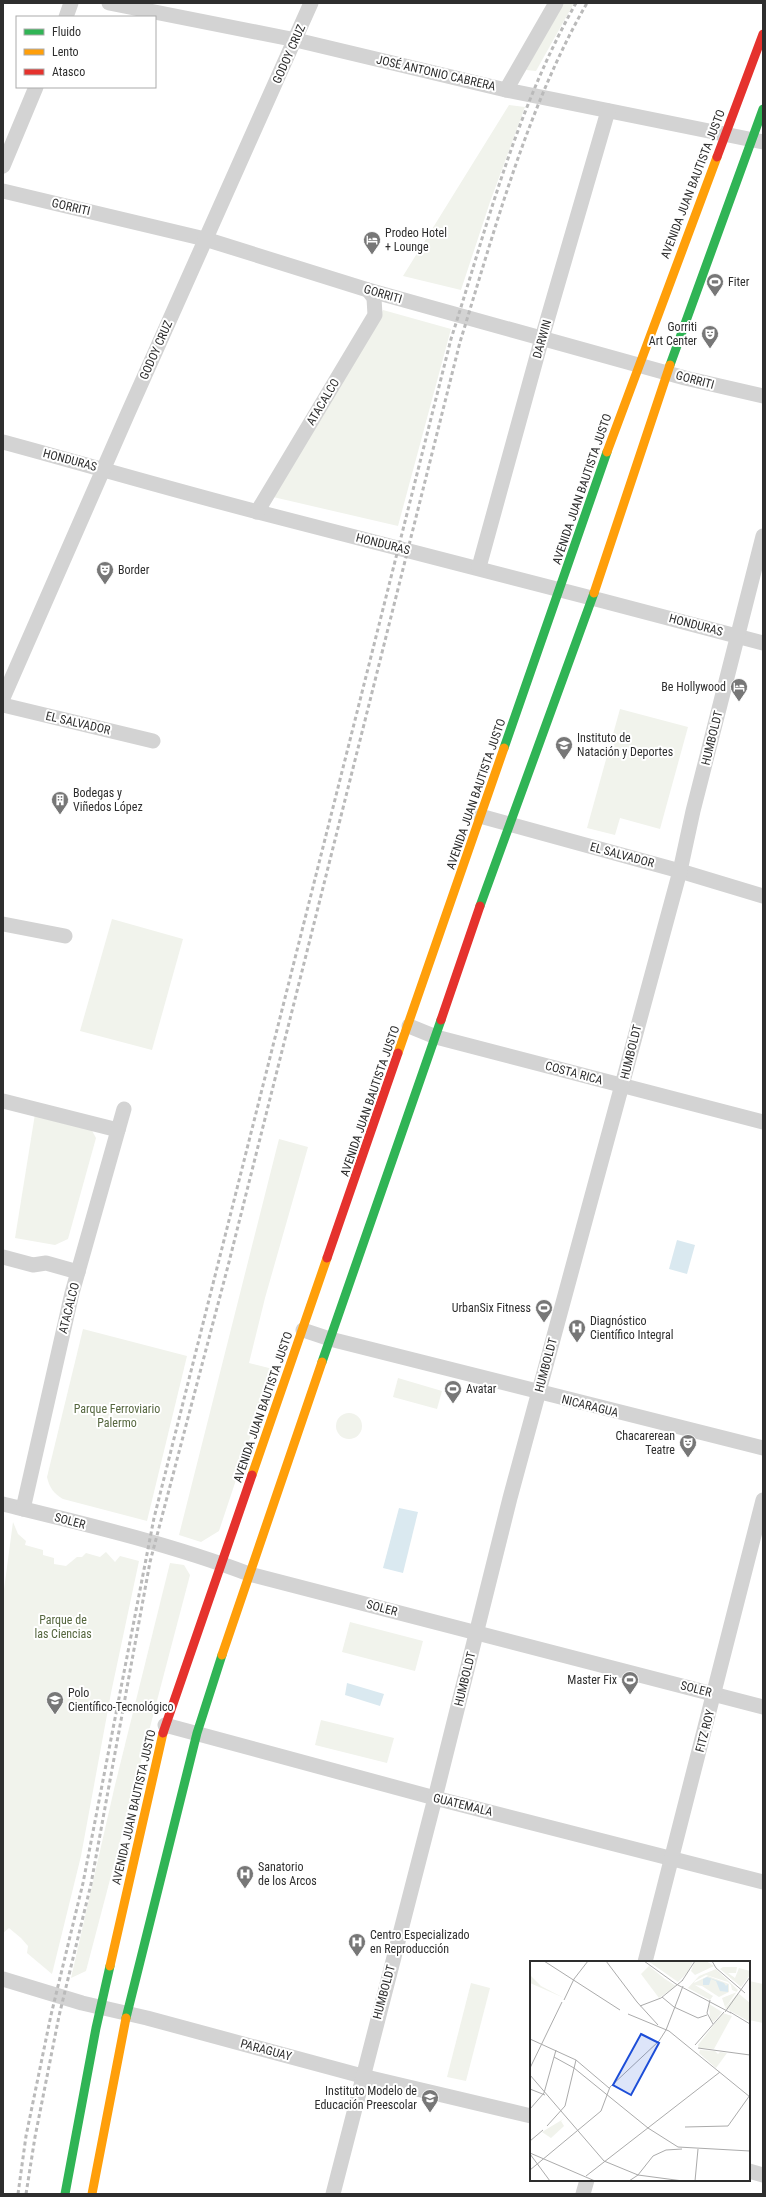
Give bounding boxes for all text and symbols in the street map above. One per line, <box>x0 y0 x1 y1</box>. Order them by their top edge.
legend <box>16 16 156 88</box>
street label: GODOY CRUZ <box>270 22 308 86</box>
text: Fluido <box>52 25 81 39</box>
text: Lento <box>52 45 79 59</box>
street label: JOSÉ ANTONIO CABRERA <box>375 52 497 94</box>
text: Atasco <box>52 65 85 79</box>
street label: AVENIDA JUAN BAUTISTA JUSTO <box>658 107 728 261</box>
street label: GORRITI <box>50 196 92 218</box>
place label: Prodeo Hotel + Lounge <box>385 226 447 254</box>
hotel icon: Prodeo Hotel + Lounge <box>362 230 382 255</box>
sports icon: Fiter <box>705 272 725 297</box>
place label: Fiter <box>728 275 750 289</box>
street label: GORRITI <box>362 282 404 306</box>
street label: GODOY CRUZ <box>137 318 175 382</box>
street label: DARWIN <box>530 318 554 360</box>
place label: Gorriti Art Center <box>649 320 697 348</box>
theatre icon: Gorriti Art Center <box>700 324 720 349</box>
street label: GORRITI <box>674 368 716 392</box>
street label: ATACALCO <box>304 376 342 428</box>
street label: AVENIDA JUAN BAUTISTA JUSTO <box>550 412 614 566</box>
street label: HONDURAS <box>42 446 98 474</box>
street label: HONDURAS <box>355 531 411 557</box>
theatre icon: Border <box>95 560 115 585</box>
place label: Border <box>118 563 150 577</box>
street label: HONDURAS <box>668 611 724 639</box>
hotel icon: Be Hollywood <box>729 677 749 702</box>
place label: Be Hollywood <box>661 680 726 694</box>
street label: EL SALVADOR <box>44 709 112 737</box>
street label: HUMBOLDT <box>698 709 726 767</box>
street label: AVENIDA JUAN BAUTISTA JUSTO <box>444 717 508 871</box>
place label: Instituto de Natación y Deportes <box>577 731 673 759</box>
school or university icon: Instituto de Natación y Deportes <box>554 735 574 760</box>
place label: Bodegas y Viñedos López <box>73 786 143 814</box>
building icon: Bodegas y Viñedos López <box>50 790 70 815</box>
street label: EL SALVADOR <box>588 840 656 870</box>
street label: HUMBOLDT <box>617 1023 645 1081</box>
street label: AVENIDA JUAN BAUTISTA JUSTO <box>338 1024 402 1178</box>
street label: COSTA RICA <box>544 1059 604 1087</box>
street label: ATACALCO <box>56 1281 82 1335</box>
sports icon: UrbanSix Fitness <box>534 1298 554 1323</box>
place label: UrbanSix Fitness <box>452 1301 531 1315</box>
place label: Diagnóstico Científico Integral <box>590 1314 673 1342</box>
hospital icon: Diagnóstico Científico Integral <box>567 1318 587 1343</box>
street label: AVENIDA JUAN BAUTISTA JUSTO <box>231 1330 295 1484</box>
street label: HUMBOLDT <box>532 1336 560 1394</box>
sports icon: Avatar <box>443 1379 463 1404</box>
place label: Avatar <box>466 1382 497 1396</box>
street label: NICARAGUA <box>560 1392 620 1420</box>
park label: Parque Ferroviario Palermo <box>74 1402 160 1430</box>
place label: Chacarerean Teatre <box>615 1429 675 1457</box>
theatre icon: Chacarerean Teatre <box>678 1433 698 1458</box>
street label: SOLER <box>53 1510 88 1532</box>
street label: SOLER <box>365 1597 400 1619</box>
park label: Parque de las Ciencias <box>34 1613 92 1641</box>
street label: HUMBOLDT <box>451 1650 479 1708</box>
sports icon: Master Fix <box>620 1670 640 1695</box>
place label: Master Fix <box>567 1673 617 1687</box>
street label: SOLER <box>679 1678 714 1700</box>
place label: Polo Científico-Tecnológico <box>68 1686 173 1714</box>
school or university icon: Polo Científico-Tecnológico <box>45 1690 65 1715</box>
street label: FITZ ROY <box>693 1708 718 1754</box>
street label: AVENIDA JUAN BAUTISTA JUSTO <box>109 1728 159 1886</box>
street label: GUATEMALA <box>432 1791 494 1819</box>
place label: Sanatorio de los Arcos <box>258 1860 317 1888</box>
hospital icon: Sanatorio de los Arcos <box>235 1864 255 1889</box>
place label: Centro Especializado en Reproducción <box>370 1928 470 1956</box>
hospital icon: Centro Especializado en Reproducción <box>347 1932 367 1957</box>
inset map <box>530 1961 750 2181</box>
street label: HUMBOLDT <box>370 1963 398 2021</box>
street label: PARAGUAY <box>239 2036 294 2064</box>
place label: Instituto Modelo de Educación Preescolar <box>315 2084 417 2112</box>
school or university icon: Instituto Modelo de Educación Preescolar <box>420 2088 440 2113</box>

